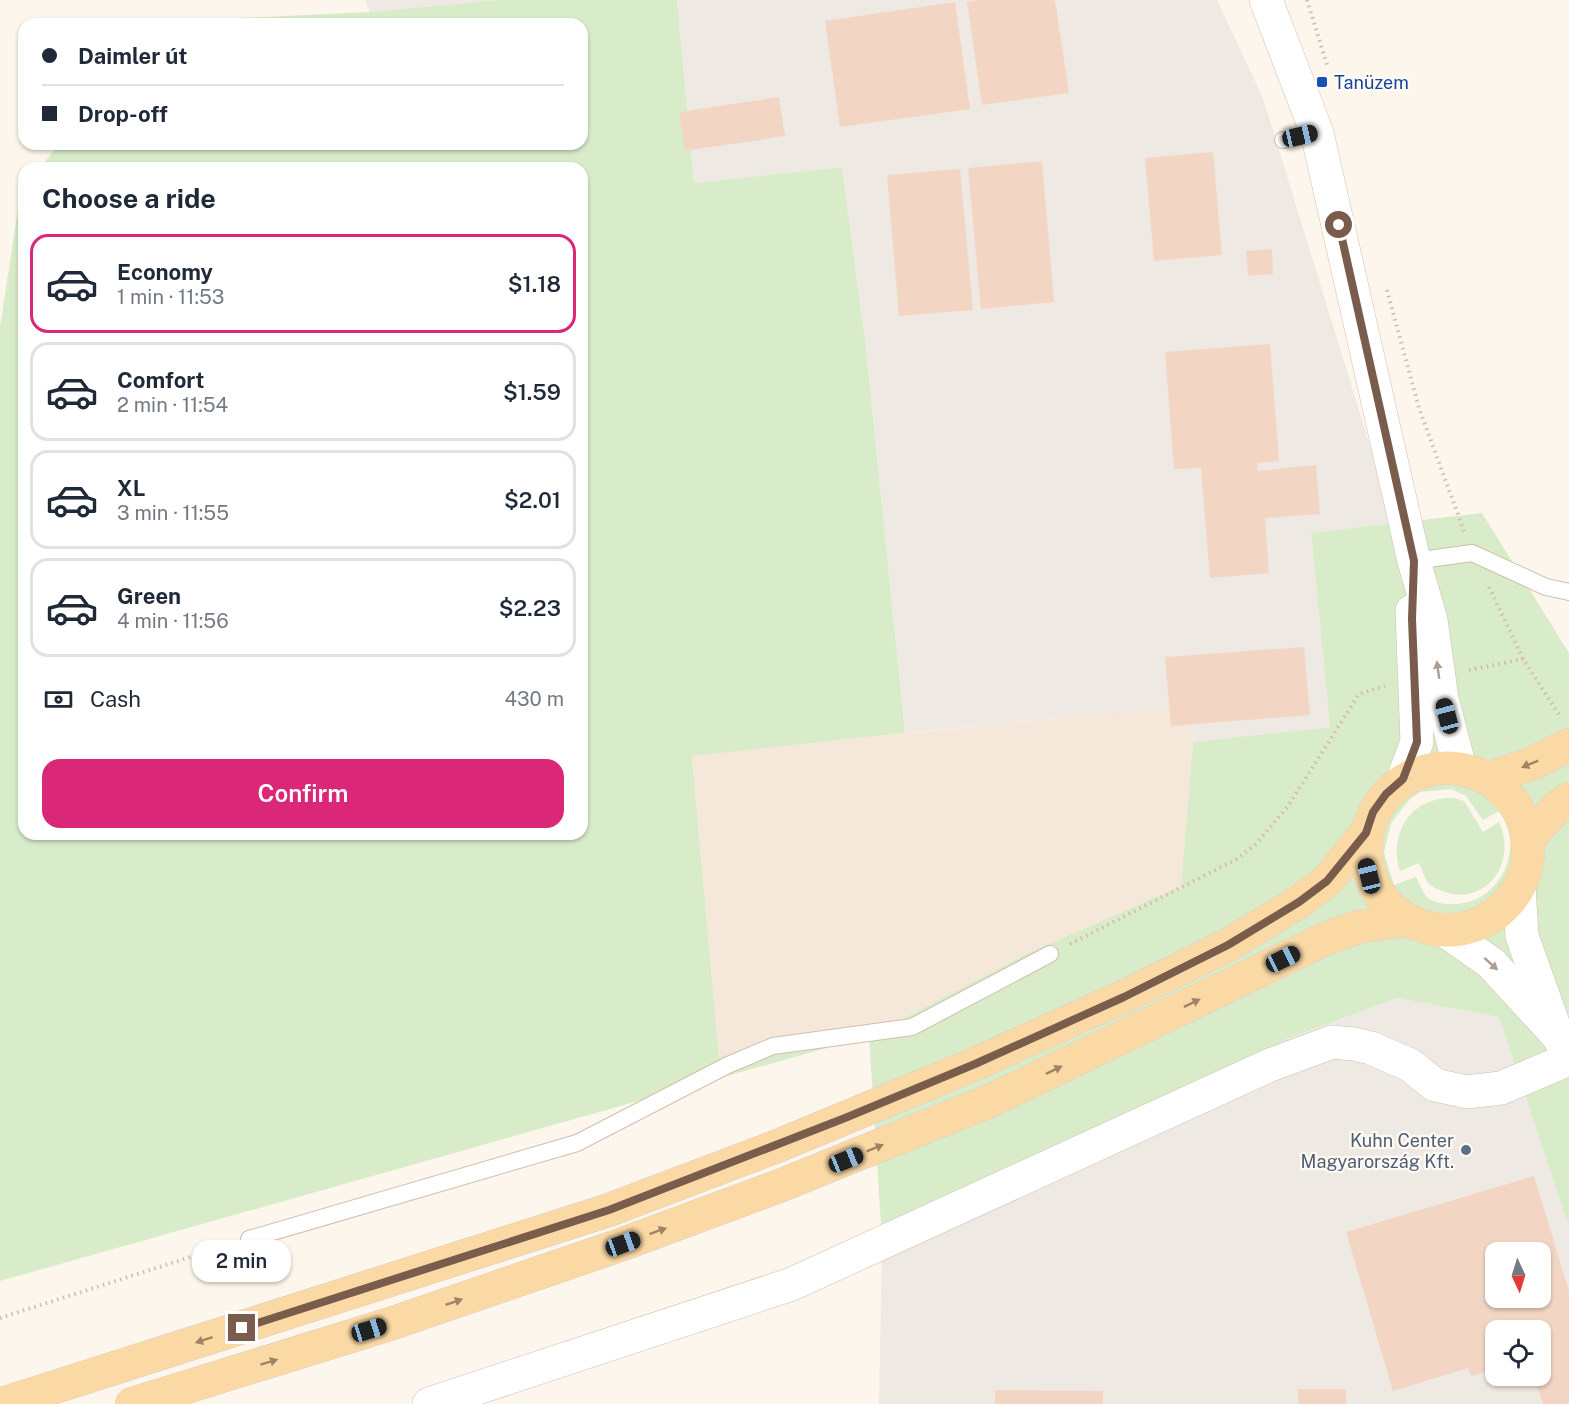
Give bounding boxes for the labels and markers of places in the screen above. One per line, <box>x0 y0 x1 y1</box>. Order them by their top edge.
place label: Tanüzem <box>1334 72 1409 93</box>
marker: Tanüzem <box>1315 75 1329 89</box>
place label: Kuhn Center Magyarország Kft. <box>1301 1130 1454 1172</box>
marker: Kuhn Center Magyarország Kft. <box>1459 1143 1473 1157</box>

